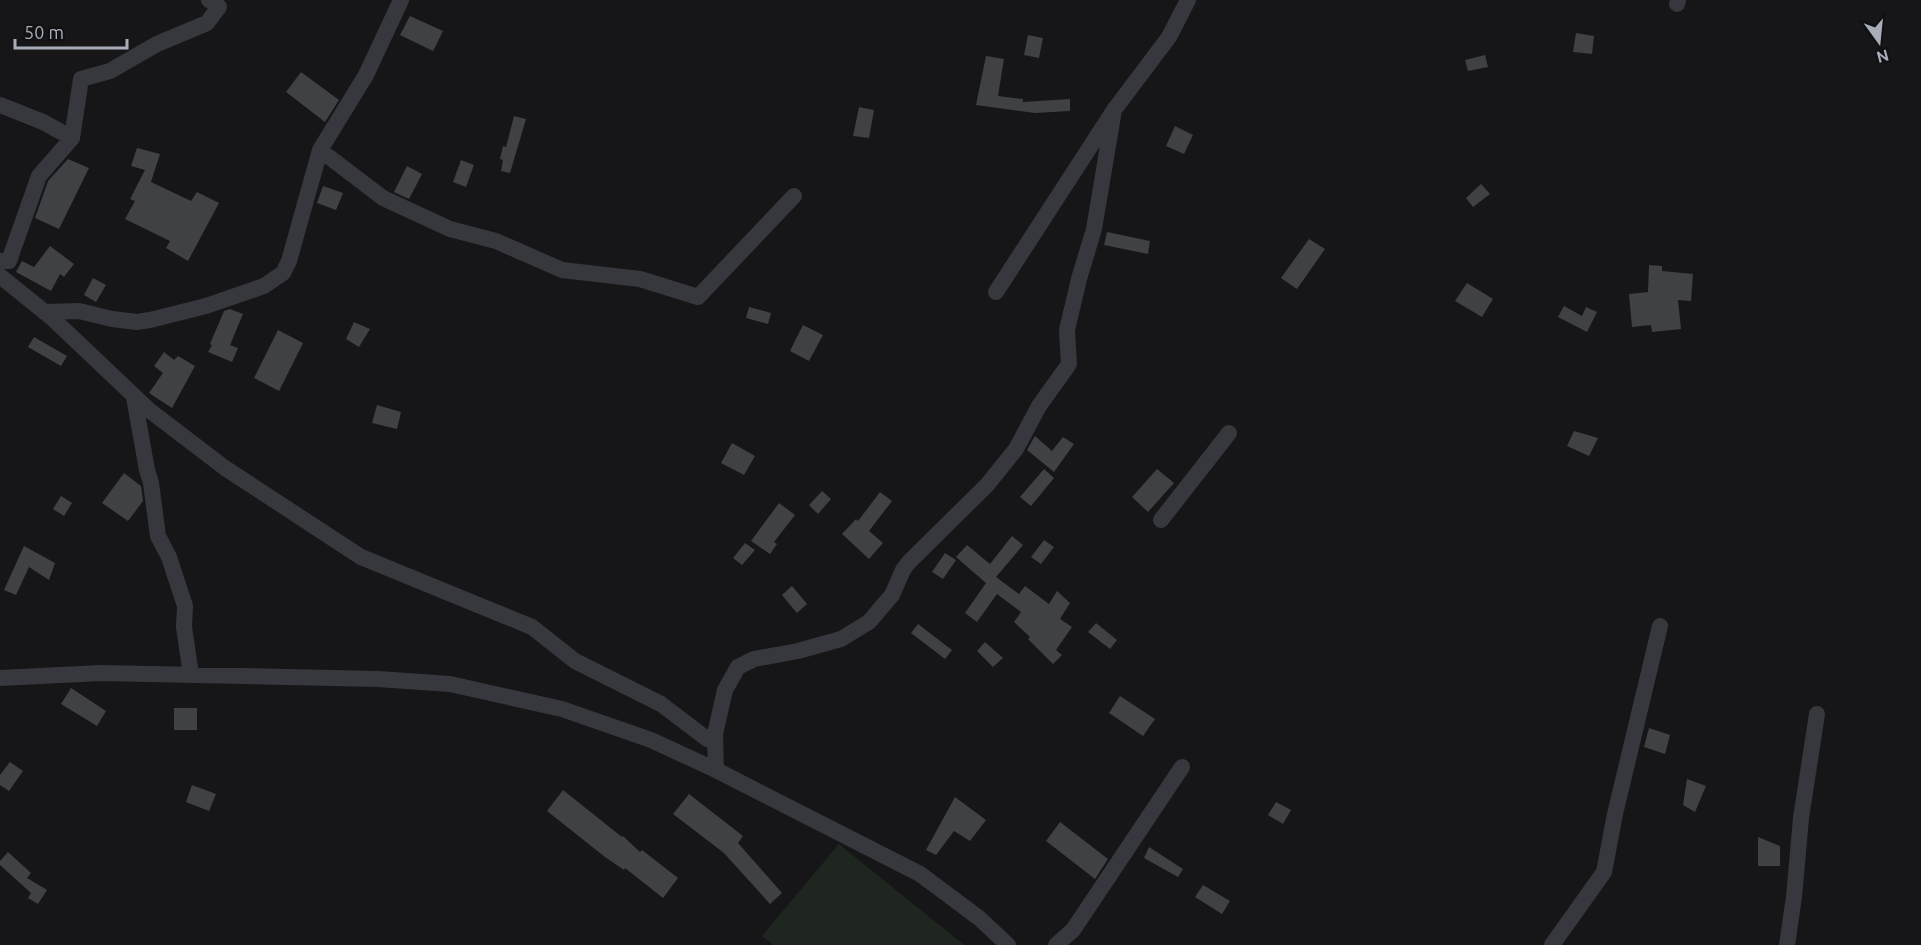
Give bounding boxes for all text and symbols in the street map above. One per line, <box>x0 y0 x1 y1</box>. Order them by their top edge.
scale bar <box>15 12 128 50</box>
north arrow <box>1849 12 1909 72</box>
text: 50 m <box>24 22 64 42</box>
text: N <box>1875 46 1891 67</box>

